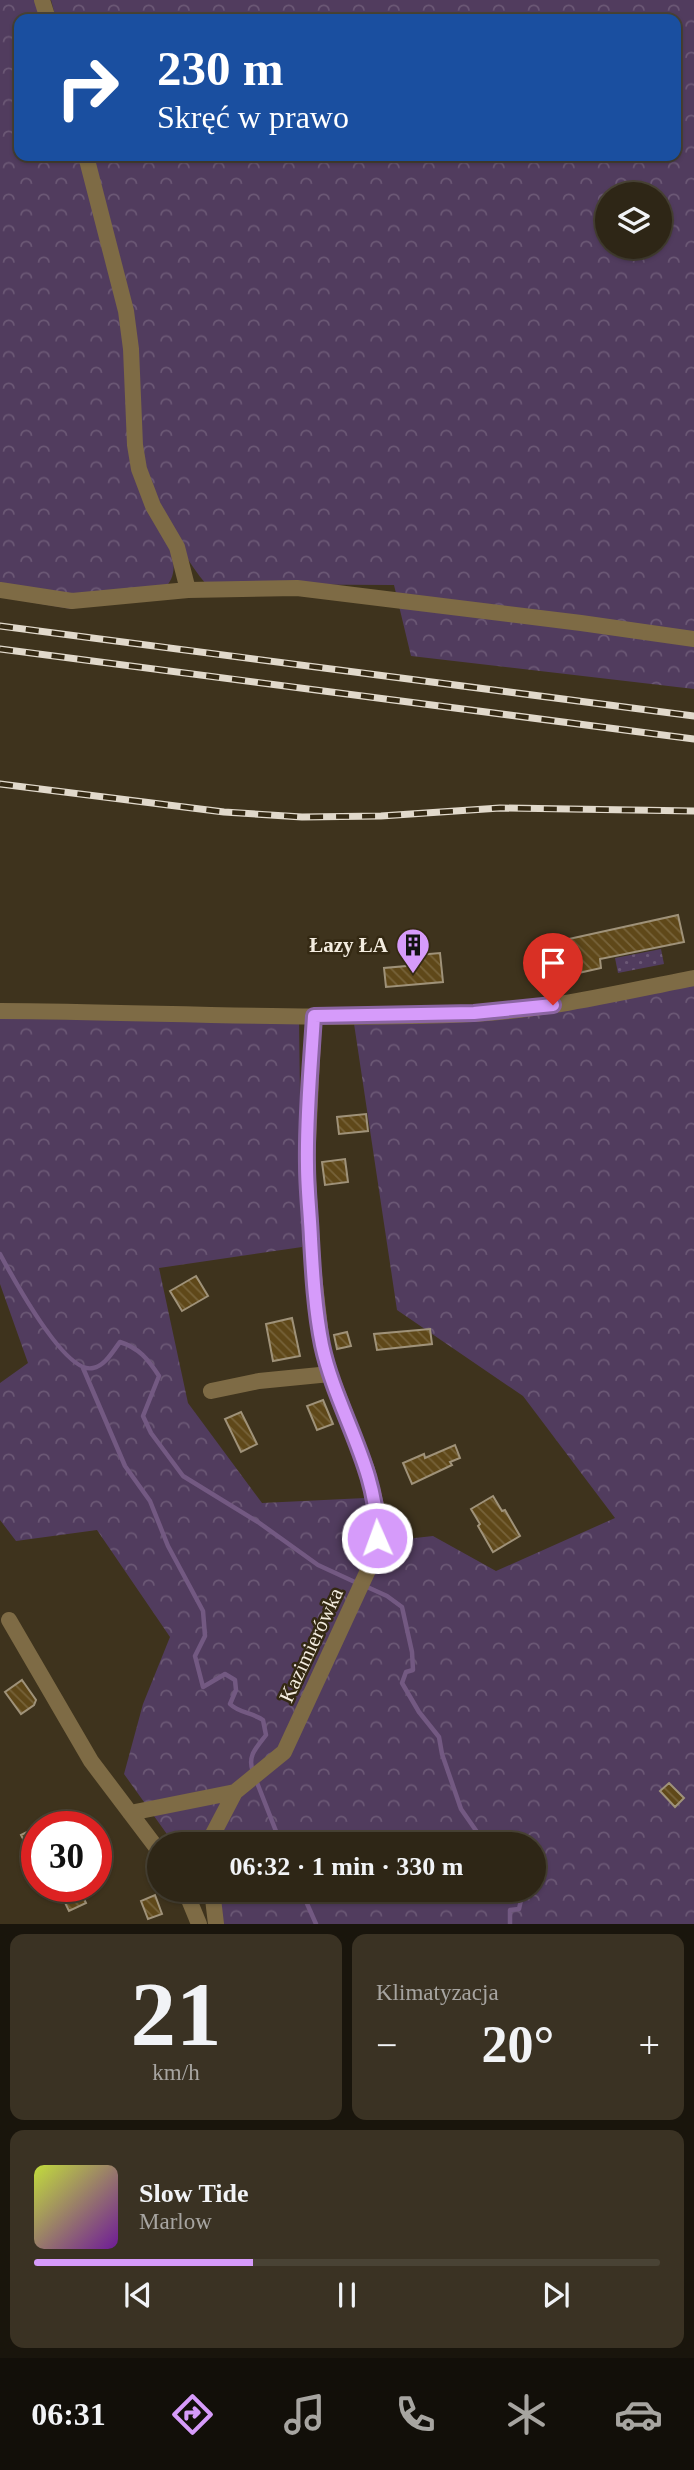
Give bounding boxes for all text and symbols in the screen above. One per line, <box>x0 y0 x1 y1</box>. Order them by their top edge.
text: 230 m <box>157 41 284 96</box>
icon: right <box>42 42 133 133</box>
text: Skręć w prawo <box>157 99 349 135</box>
map controls <box>595 182 672 259</box>
button: layers <box>595 182 672 259</box>
building icon: Łazy ŁA <box>394 926 432 975</box>
place label: Łazy ŁA <box>309 933 389 957</box>
pin <box>523 933 583 1005</box>
icon: arrive <box>534 944 572 982</box>
position arrow <box>340 1501 414 1575</box>
street label: Kazimierówka <box>274 1583 348 1706</box>
speed limit sign: 30 <box>21 1811 112 1902</box>
text: 06:32 · 1 min · 330 m <box>230 1852 464 1881</box>
text: 21 <box>131 1964 222 2065</box>
text: Klimatyzacja <box>376 1980 499 2005</box>
text: 20° <box>482 2016 554 2073</box>
text: − <box>376 2024 397 2066</box>
text: + <box>639 2024 660 2066</box>
text: km/h <box>152 2060 200 2085</box>
text: Slow Tide <box>139 2179 249 2208</box>
text: Marlow <box>139 2209 212 2234</box>
icon: previous <box>119 2276 157 2314</box>
icon: pause <box>328 2276 366 2314</box>
icon: next <box>537 2276 575 2314</box>
icon: directions <box>168 2390 217 2439</box>
icon: music <box>280 2390 329 2439</box>
icon: phone <box>391 2390 440 2439</box>
icon: climate <box>502 2390 551 2439</box>
icon: car <box>614 2390 663 2439</box>
text: 06:31 <box>31 2396 106 2432</box>

